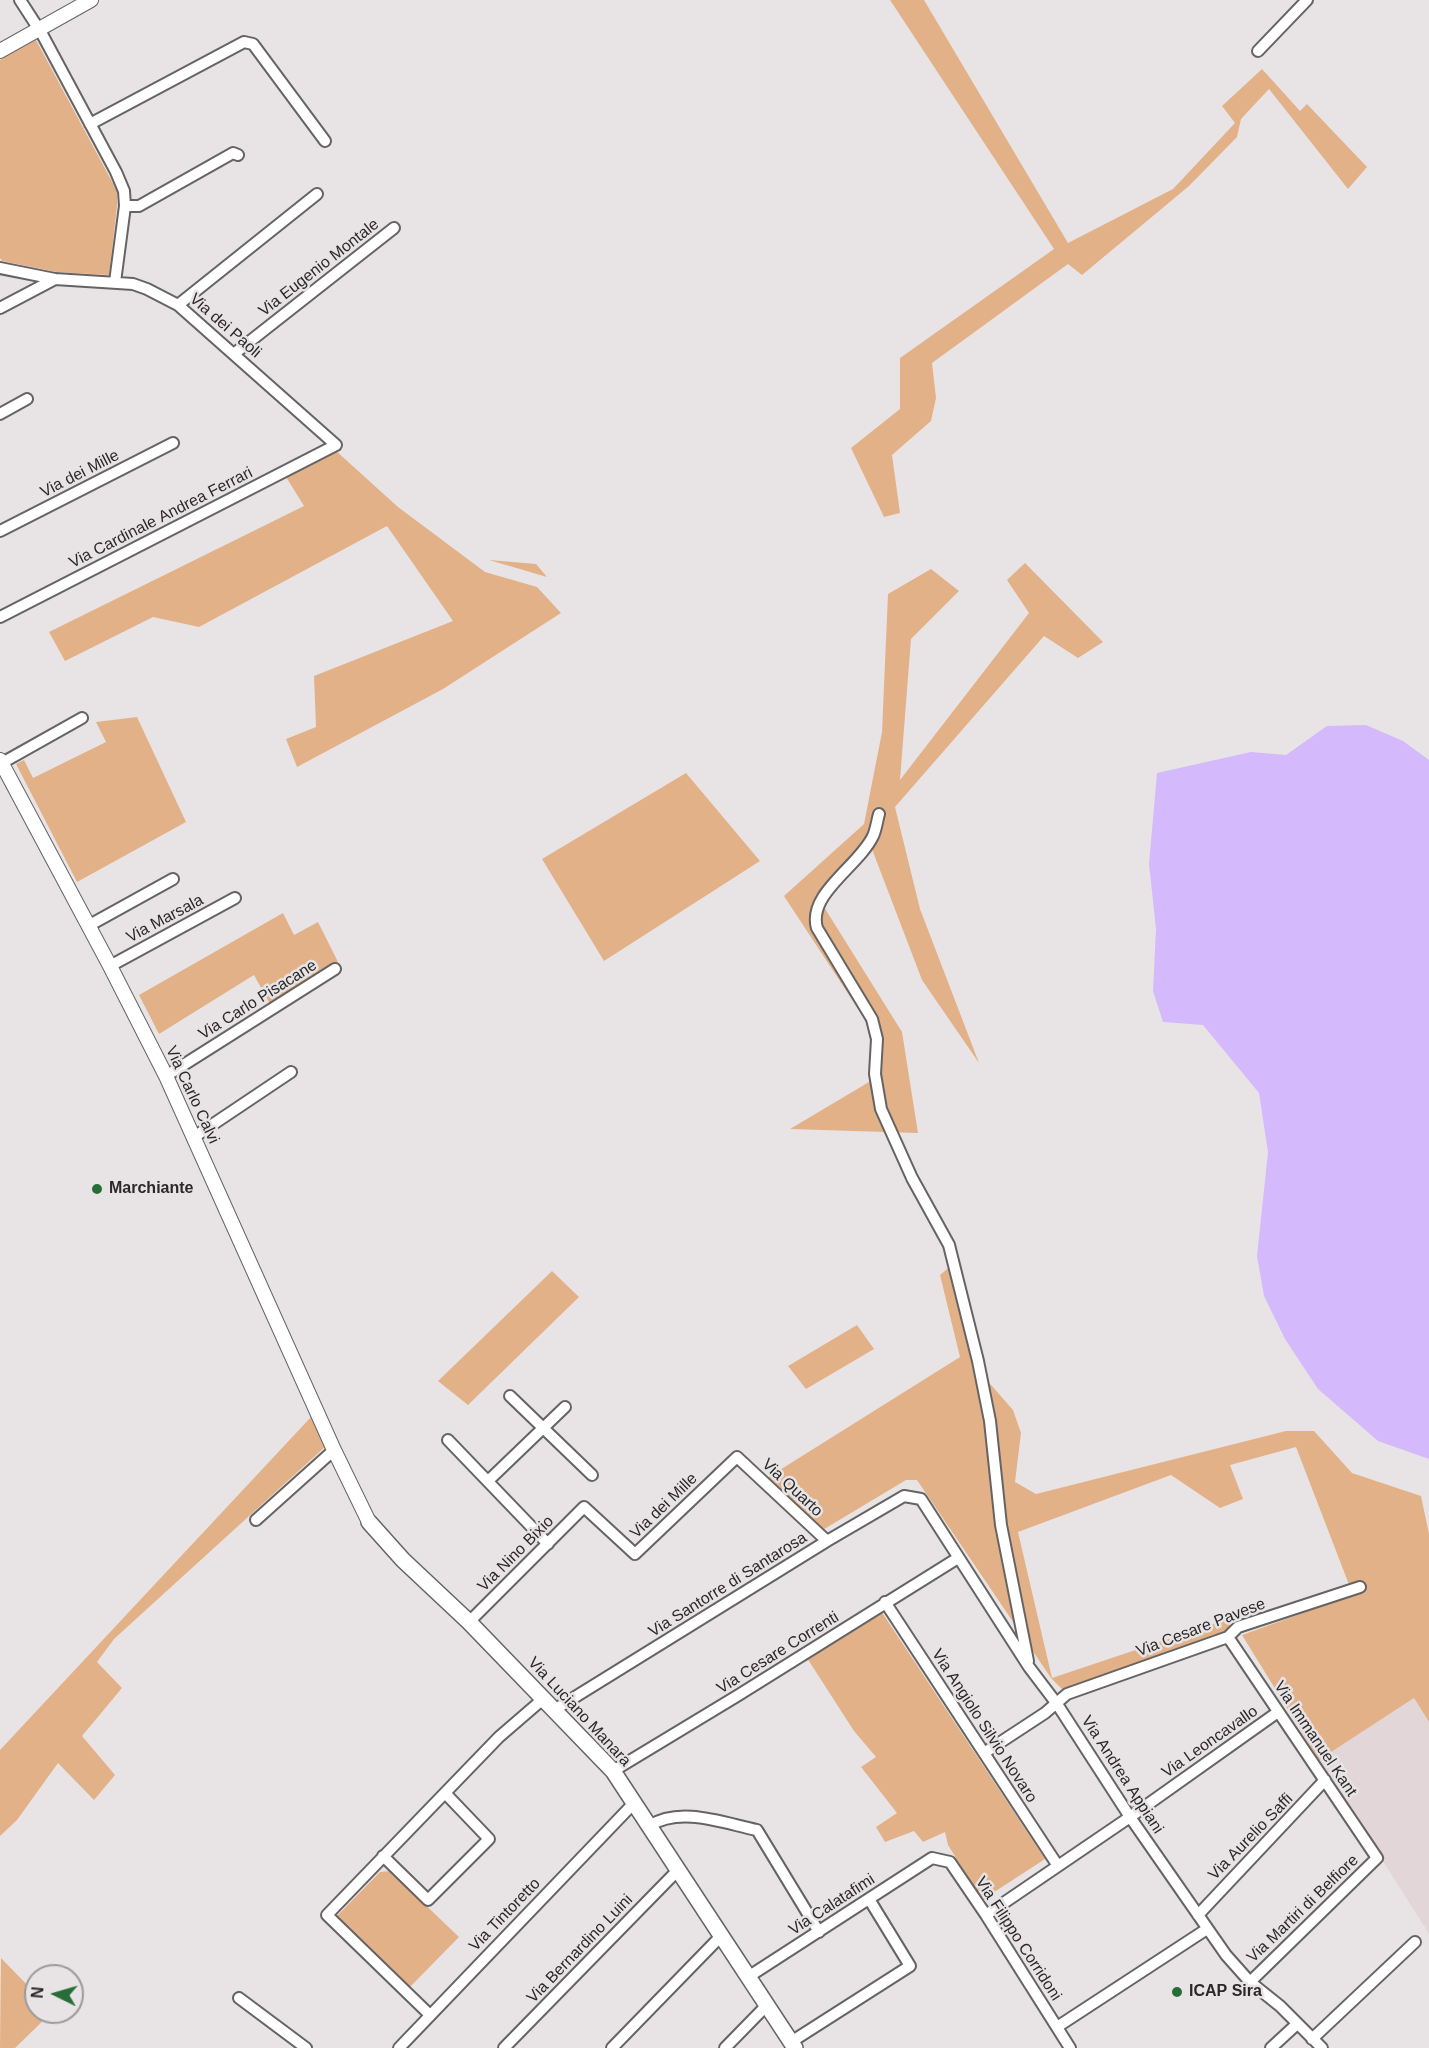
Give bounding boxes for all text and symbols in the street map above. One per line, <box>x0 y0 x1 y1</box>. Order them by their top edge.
street label: Via Eugenio Montale <box>255 215 383 321</box>
street label: Via dei Paoli <box>185 290 265 362</box>
street label: Via dei Mille <box>37 446 123 502</box>
street label: Via Cardinale Andrea Ferrari <box>66 463 256 573</box>
street label: Via Marsala <box>123 891 207 947</box>
street label: Via Carlo Pisacane <box>195 956 321 1044</box>
street label: Via Carlo Calvi <box>161 1043 223 1147</box>
place label: Marchiante <box>109 1179 193 1199</box>
marker: Marchiante <box>90 1182 104 1196</box>
street label: Via Quarto <box>758 1455 826 1521</box>
street label: Via dei Mille <box>626 1469 702 1543</box>
street label: Via Nino Bixio <box>474 1512 558 1596</box>
street label: Via Santorre di Santarosa <box>645 1528 811 1642</box>
street label: Via Cesare Pavese <box>1134 1595 1268 1661</box>
street label: Via Cesare Correnti <box>713 1608 843 1698</box>
street label: Via Angiolo Silvio Novaro <box>927 1646 1041 1806</box>
street label: Via Luciano Manara <box>524 1654 634 1770</box>
street label: Via Immanuel Kant <box>1269 1678 1361 1800</box>
street label: Via Leoncavallo <box>1158 1702 1262 1782</box>
street label: Via Andrea Appiani <box>1077 1712 1167 1838</box>
street label: Via Aurelio Saffi <box>1205 1790 1297 1884</box>
street label: Via Martiri di Belfiore <box>1243 1851 1363 1967</box>
street label: Via Calatafimi <box>786 1870 878 1940</box>
street label: Via Filippo Corridoni <box>971 1873 1065 2005</box>
street label: Via Tintoretto <box>465 1874 545 1956</box>
street label: Via Bernardino Luini <box>523 1891 637 2007</box>
north arrow <box>24 1964 84 2024</box>
place label: ICAP Sira <box>1189 1982 1262 2002</box>
marker: ICAP Sira <box>1170 1985 1184 1999</box>
text: N <box>29 1986 47 1999</box>

